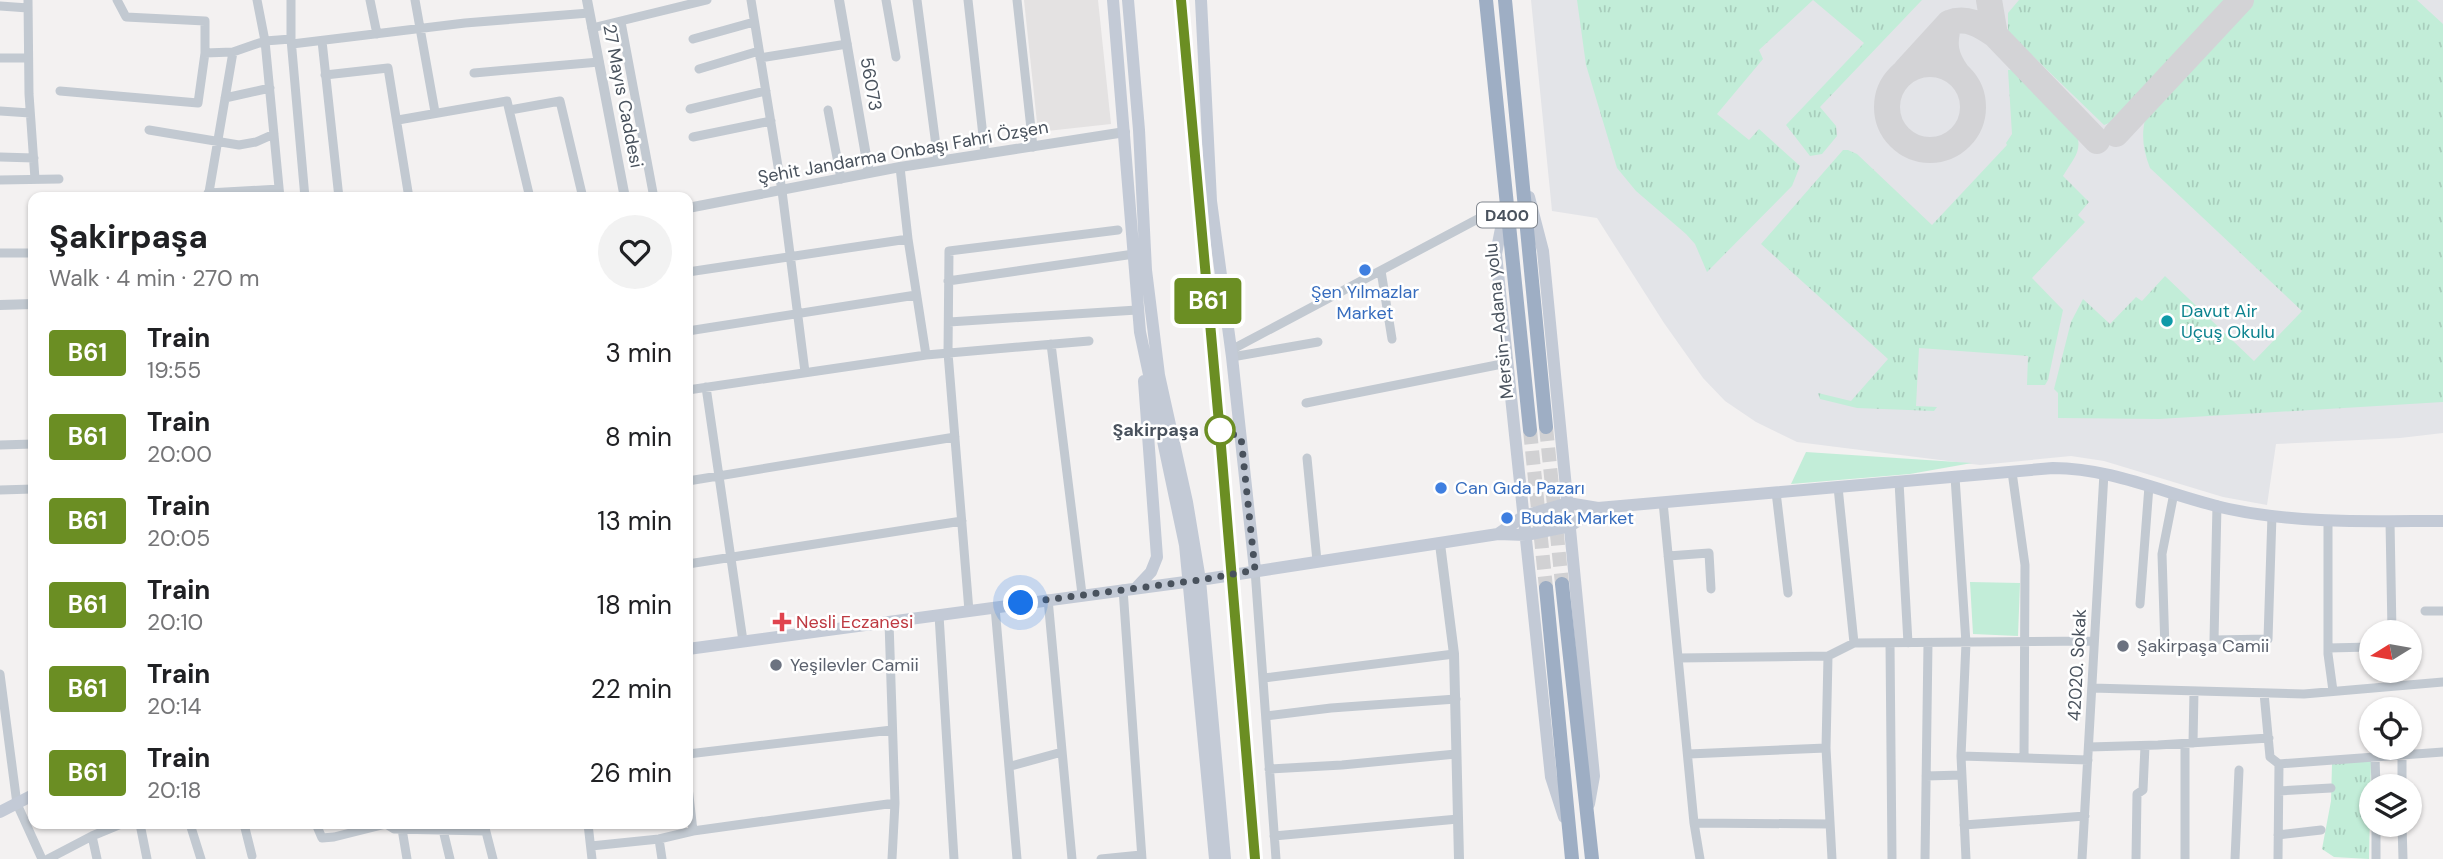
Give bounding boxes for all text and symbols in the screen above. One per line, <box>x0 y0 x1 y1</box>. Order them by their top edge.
street label: 27 Mayıs Caddesi <box>597 22 649 170</box>
street label: 56073 <box>854 55 888 113</box>
street label: Şehit Jandarma Onbaşı Fahri Özşen <box>756 115 1050 189</box>
road number: D400 <box>1477 202 1537 228</box>
text: Şakirpaşa <box>49 215 208 258</box>
button: heart <box>598 215 672 289</box>
street label: Mersin-Adana yolu <box>1479 242 1519 400</box>
marker: Şen Yılmazlar Market <box>1357 262 1373 278</box>
text: Walk · 4 min · 270 m <box>49 263 259 293</box>
line badge: B61 <box>1168 278 1248 324</box>
place label: Şen Yılmazlar Market <box>1311 280 1419 325</box>
text: B61 <box>1188 285 1228 316</box>
place label: Davut Air Uçuş Okulu <box>2181 299 2275 344</box>
marker: Davut Air Uçuş Okulu <box>2159 313 2175 329</box>
text: Train <box>147 321 210 355</box>
text: 3 min <box>605 336 672 370</box>
text: B61 <box>68 337 107 368</box>
text: 19:55 <box>147 355 201 385</box>
text: Train <box>147 405 210 439</box>
marker: Şakirpaşa <box>1205 415 1235 445</box>
place label: Şakirpaşa <box>1112 418 1199 442</box>
text: 8 min <box>605 420 672 454</box>
text: B61 <box>68 421 107 452</box>
text: 20:00 <box>147 439 212 469</box>
place label: Can Gıda Pazarı <box>1455 476 1585 500</box>
marker: Can Gıda Pazarı <box>1433 480 1449 496</box>
text: Train <box>147 489 210 523</box>
text: 13 min <box>597 504 672 538</box>
text: B61 <box>68 505 107 536</box>
place label: Budak Market <box>1521 506 1634 530</box>
marker: Budak Market <box>1499 510 1515 526</box>
text: 20:05 <box>147 523 210 553</box>
text: Train <box>147 573 210 607</box>
your location <box>1003 585 1038 620</box>
text: 18 min <box>597 588 672 622</box>
text: B61 <box>68 589 107 620</box>
text: 20:10 <box>147 607 203 637</box>
street label: 42020. Sokak <box>2062 608 2092 722</box>
place label: Nesli Eczanesi <box>796 610 913 634</box>
marker: Nesli Eczanesi <box>774 614 790 630</box>
north arrow <box>2359 620 2422 682</box>
map controls <box>2359 620 2422 837</box>
place label: Şakirpaşa Camii <box>2137 634 2269 658</box>
marker: Şakirpaşa Camii <box>2115 638 2131 654</box>
place label: Yeşilevler Camii <box>790 653 919 677</box>
text: Train <box>147 657 210 691</box>
marker: Yeşilevler Camii <box>768 657 784 673</box>
text: 22 min <box>591 672 672 706</box>
text: B61 <box>68 673 107 704</box>
text: 20:14 <box>147 691 202 721</box>
button: locate <box>2359 697 2422 760</box>
text: Train <box>147 741 210 775</box>
text: 26 min <box>589 756 672 790</box>
text: B61 <box>68 757 107 788</box>
button: layers <box>2359 774 2422 837</box>
text: 20:18 <box>147 775 202 805</box>

